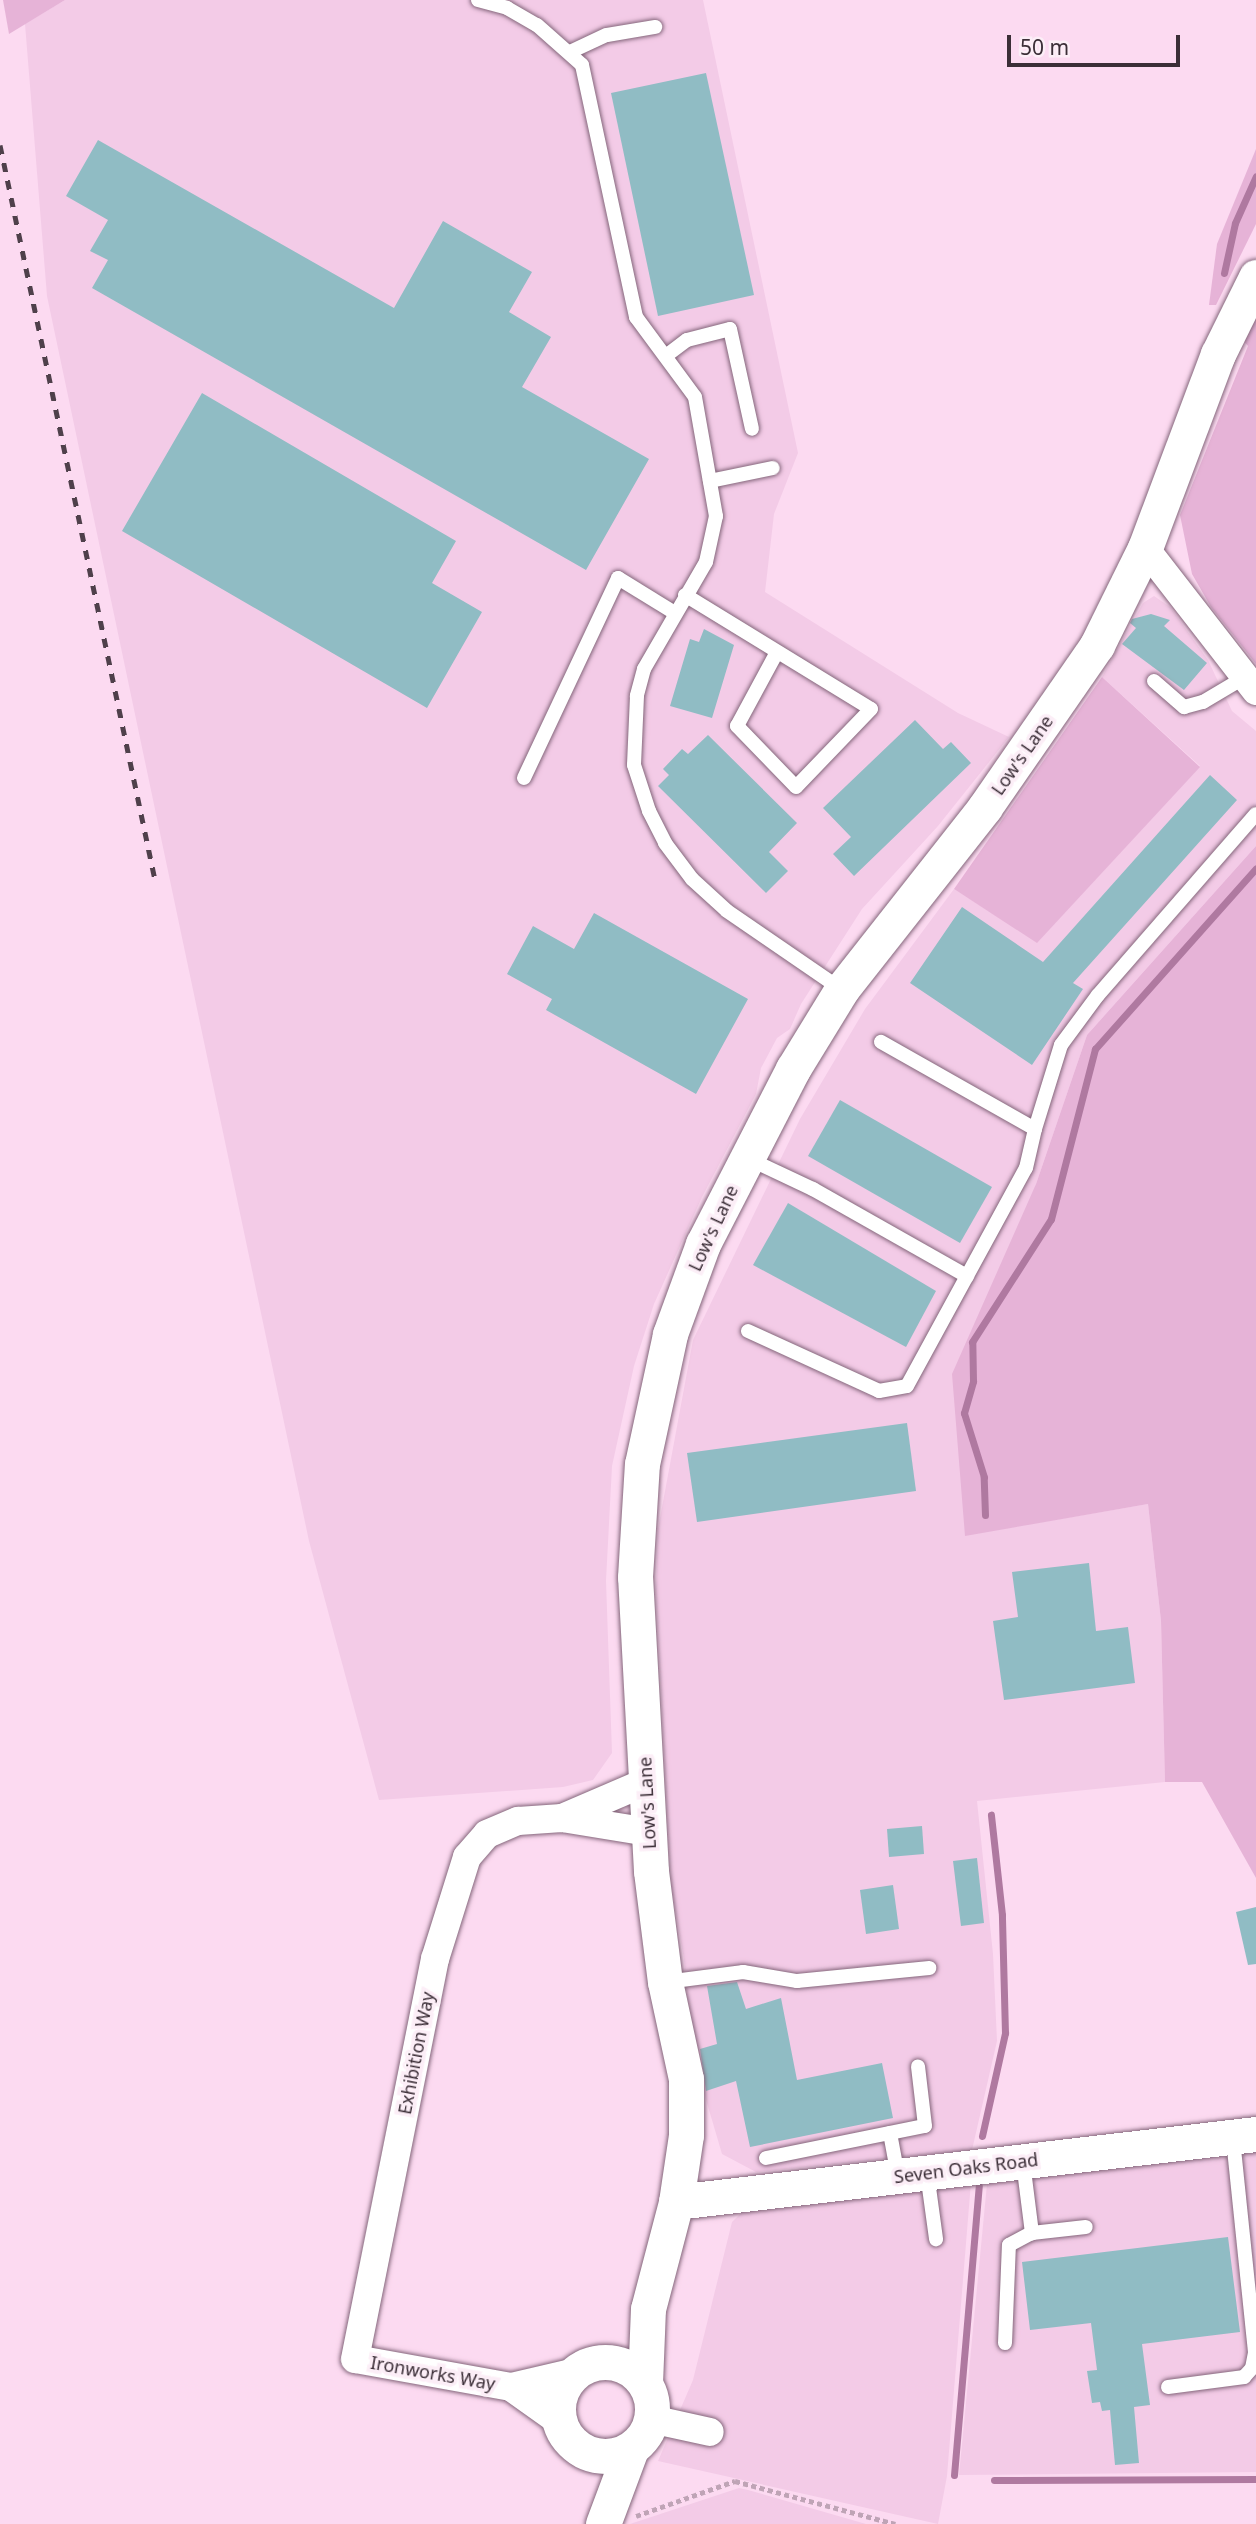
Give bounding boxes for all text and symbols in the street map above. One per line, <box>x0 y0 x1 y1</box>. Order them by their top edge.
scale bar <box>1011 21 1184 65</box>
text: 50 m <box>1020 33 1069 61</box>
street label: Low's Lane <box>987 711 1057 799</box>
street label: Low's Lane <box>684 1182 742 1274</box>
street label: Low's Lane <box>634 1756 660 1850</box>
street label: Exhibition Way <box>394 1990 438 2116</box>
street label: Seven Oaks Road <box>893 2148 1039 2188</box>
street label: Ironworks Way <box>369 2351 497 2395</box>

